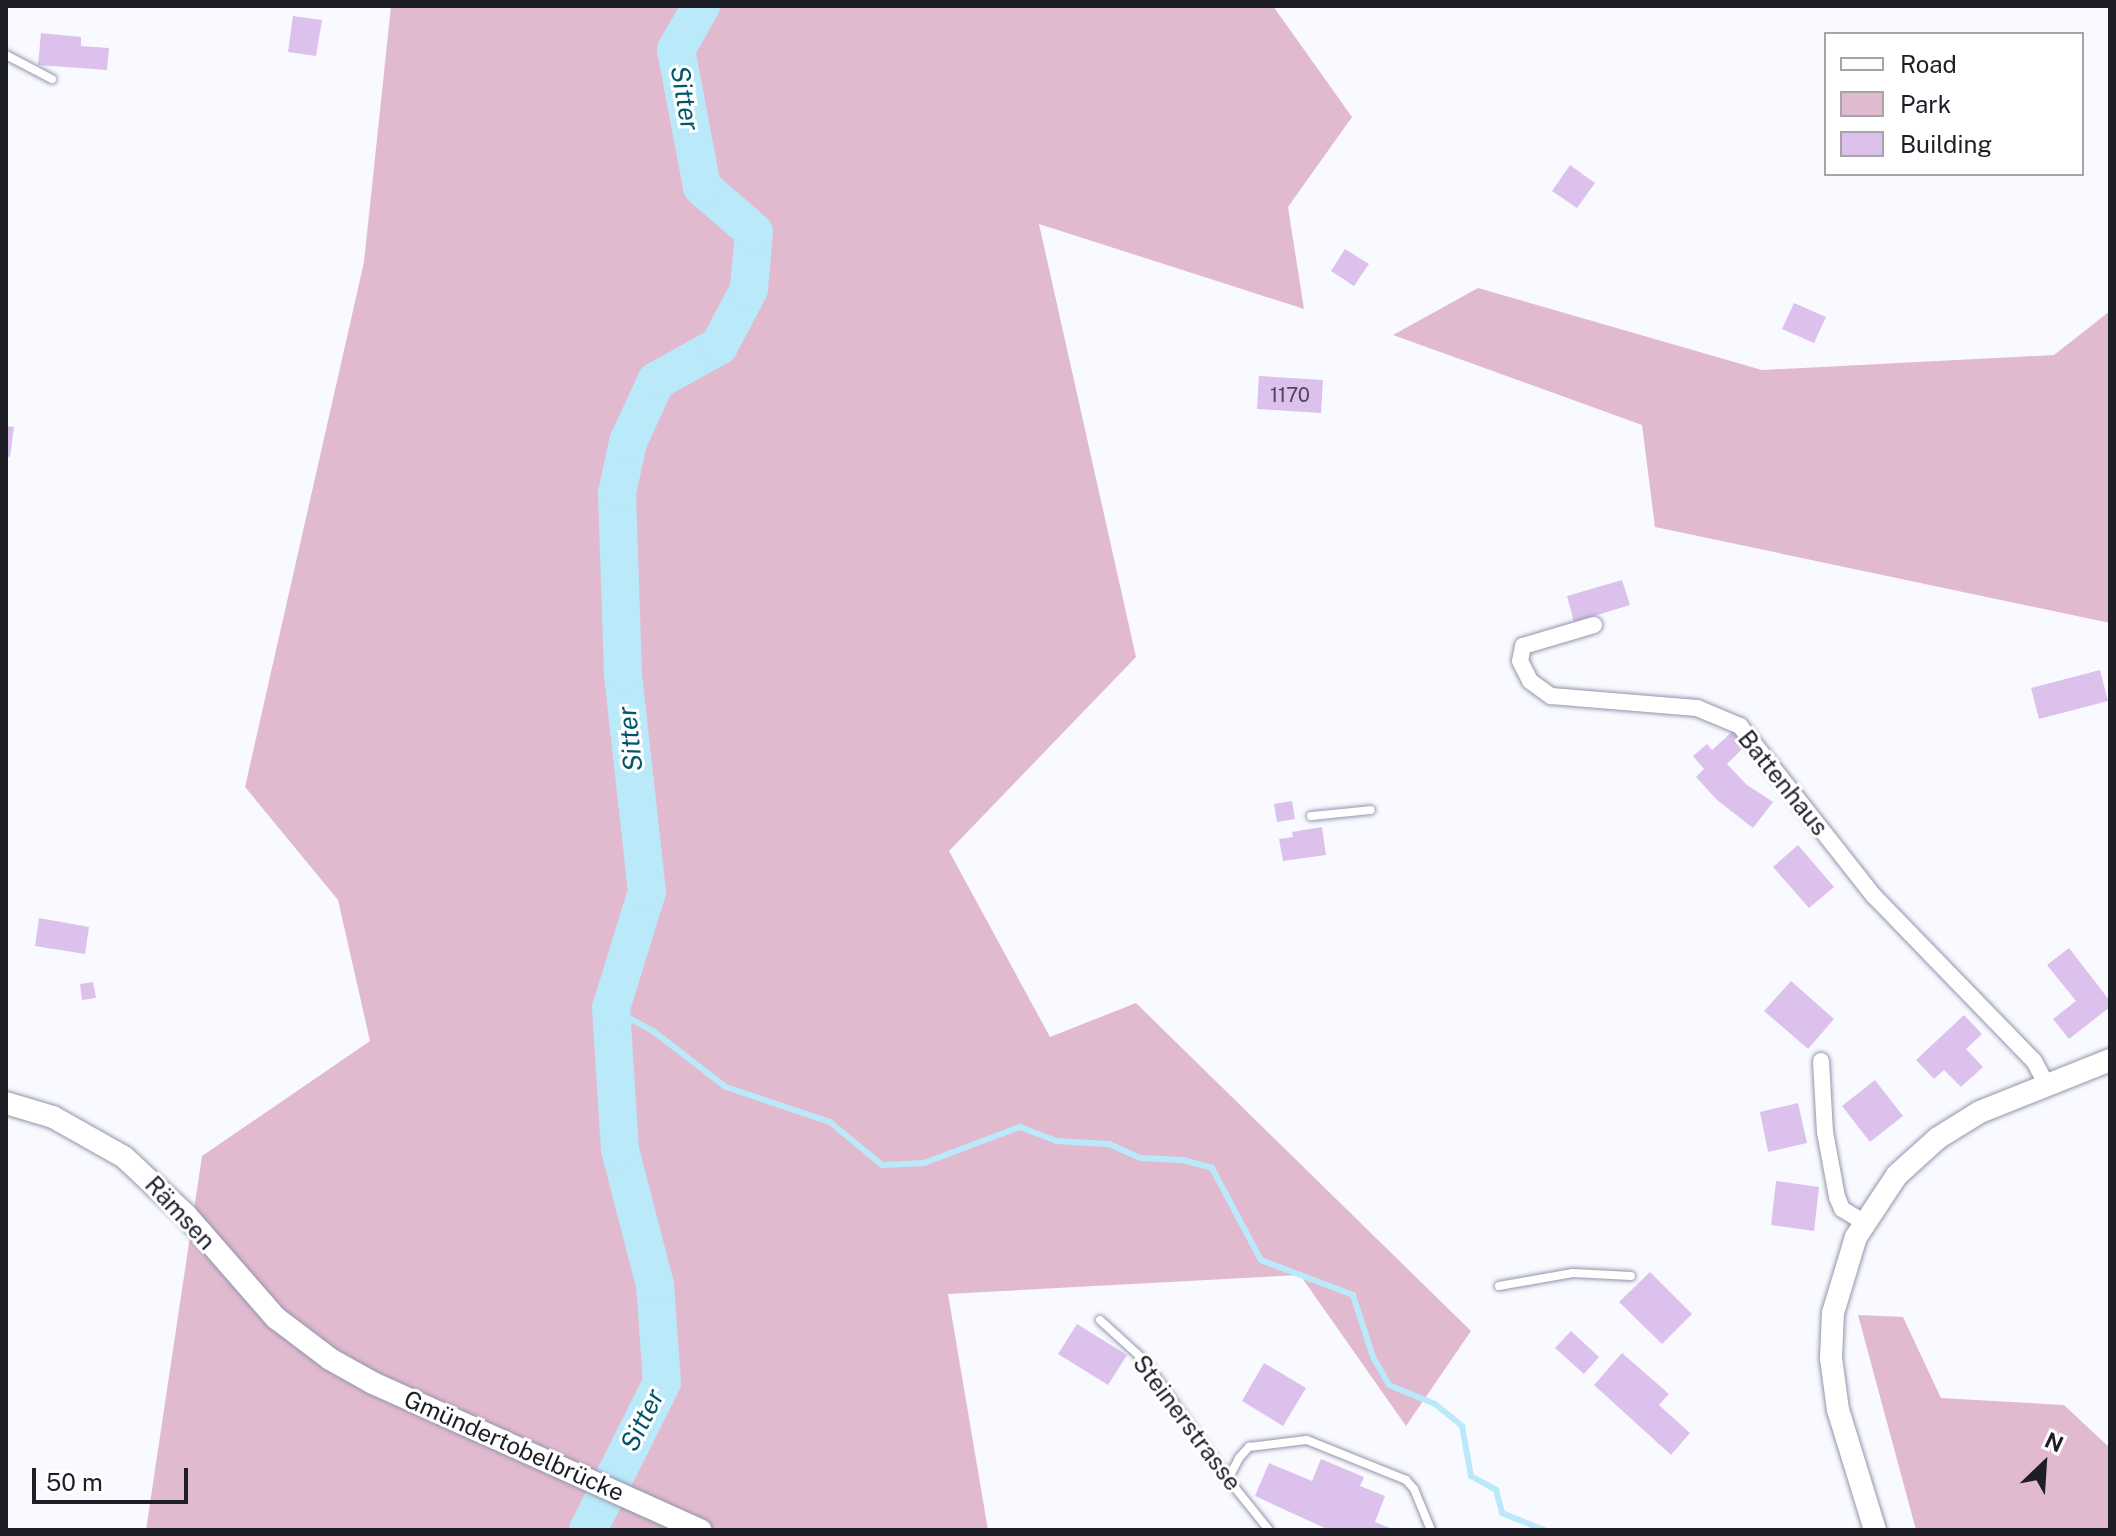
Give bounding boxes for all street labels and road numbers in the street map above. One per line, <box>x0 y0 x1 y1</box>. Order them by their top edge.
street label: Battenhaus <box>1732 725 1834 841</box>
street label: Rämsen <box>139 1170 221 1256</box>
street label: Steinerstrasse <box>1127 1350 1247 1496</box>
street label: Gmündertobelbrücke <box>399 1384 629 1508</box>

